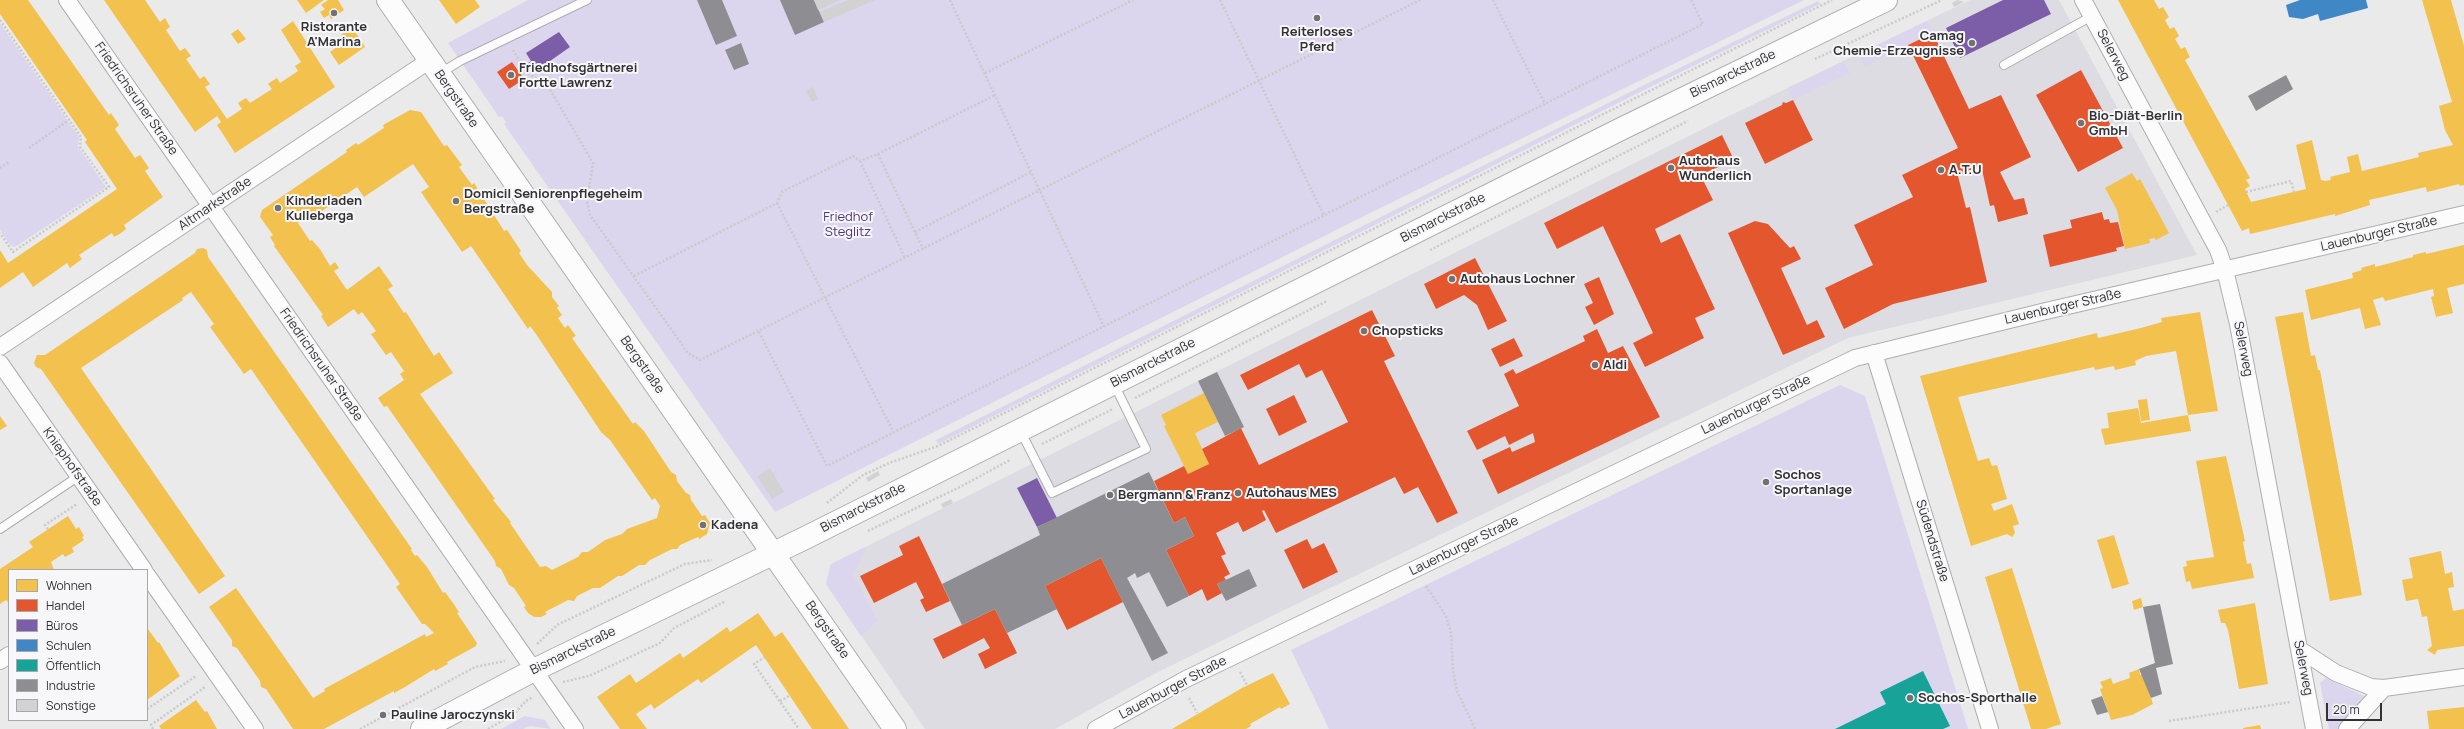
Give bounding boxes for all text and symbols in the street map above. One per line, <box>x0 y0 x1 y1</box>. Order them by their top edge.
marker: Ristorante A'Marina <box>329 8 339 18</box>
marker: Reiterloses Pferd <box>1312 13 1322 23</box>
place label: Ristorante A'Marina <box>301 19 367 50</box>
place label: Reiterloses Pferd <box>1281 24 1353 55</box>
street label: Selerweg <box>2093 27 2133 83</box>
place label: Camag Chemie-Erzeugnisse <box>1833 28 1964 59</box>
marker: Camag Chemie-Erzeugnisse <box>1967 38 1977 48</box>
street label: Friedrichsruher Straße <box>91 40 181 158</box>
street label: Bismarckstraße <box>1688 47 1778 101</box>
place label: Friedhofsgärtnerei Fortte Lawrenz <box>519 60 637 91</box>
street label: Bergstraße <box>430 67 482 131</box>
marker: Friedhofsgärtnerei Fortte Lawrenz <box>506 70 516 80</box>
place label: Bio-Diät-Berlin GmbH <box>2089 108 2182 139</box>
marker: Bio-Diät-Berlin GmbH <box>2076 118 2086 128</box>
place label: Autohaus Wunderlich <box>1679 153 1751 184</box>
place label: A.T.U <box>1949 162 1982 178</box>
marker: Autohaus Wunderlich <box>1666 163 1676 173</box>
marker: A.T.U <box>1936 165 1946 175</box>
street label: Altmarkstraße <box>175 174 255 234</box>
place label: Domicil Seniorenpflegeheim Bergstraße <box>464 186 642 217</box>
street label: Bismarckstraße <box>1398 190 1488 246</box>
place label: Kinderladen Kulleberga <box>286 193 362 224</box>
marker: Domicil Seniorenpflegeheim Bergstraße <box>451 196 461 206</box>
marker: Kinderladen Kulleberga <box>273 203 283 213</box>
park label: Friedhof Steglitz <box>823 209 873 240</box>
street label: Lauenburger Straße <box>2319 213 2439 255</box>
place label: Autohaus Lochner <box>1460 271 1575 287</box>
marker: Autohaus Lochner <box>1447 274 1457 284</box>
street label: Lauenburger Straße <box>2003 286 2123 328</box>
street label: Friedrichsruher Straße <box>276 306 366 424</box>
street label: Selerweg <box>2230 320 2256 378</box>
place label: Chopsticks <box>1372 323 1443 339</box>
marker: Chopsticks <box>1359 326 1369 336</box>
street label: Bergstraße <box>616 333 668 397</box>
street label: Bismarckstraße <box>1108 335 1198 391</box>
place label: Aldi <box>1603 357 1627 373</box>
marker: Aldi <box>1590 360 1600 370</box>
street label: Lauenburger Straße <box>1699 372 1813 438</box>
street label: Kniephofstraße <box>39 425 105 509</box>
place label: Sochos Sportanlage <box>1774 467 1852 498</box>
marker: Sochos Sportanlage <box>1761 477 1771 487</box>
street label: Bismarckstraße <box>818 480 908 536</box>
place label: Autohaus MES <box>1246 485 1337 501</box>
place label: Bergmann & Franz <box>1118 487 1231 503</box>
marker: Autohaus MES <box>1233 488 1243 498</box>
marker: Bergmann & Franz <box>1105 490 1115 500</box>
street label: Südendstraße <box>1912 498 1952 584</box>
street label: Lauenburger Straße <box>1407 513 1521 579</box>
place label: Kadena <box>711 517 758 533</box>
marker: Kadena <box>698 520 708 530</box>
legend <box>8 569 148 721</box>
text: Wohnen <box>46 577 92 594</box>
text: Handel <box>46 597 85 614</box>
street label: Bergstraße <box>801 598 853 662</box>
text: Büros <box>46 617 78 634</box>
street label: Bismarckstraße <box>528 624 618 678</box>
text: Schulen <box>46 637 91 654</box>
street label: Selerweg <box>2290 639 2316 697</box>
street label: Lauenburger Straße <box>1117 653 1229 723</box>
text: Öffentlich <box>46 657 101 674</box>
text: Industrie <box>46 677 95 694</box>
place label: Sochos-Sporthalle <box>1918 690 2037 706</box>
marker: Sochos-Sporthalle <box>1905 693 1915 703</box>
scale bar <box>2328 695 2384 721</box>
text: Sonstige <box>46 697 96 714</box>
text: 20 m <box>2333 701 2360 718</box>
place label: Pauline Jaroczynski <box>391 707 515 723</box>
marker: Pauline Jaroczynski <box>378 710 388 720</box>

